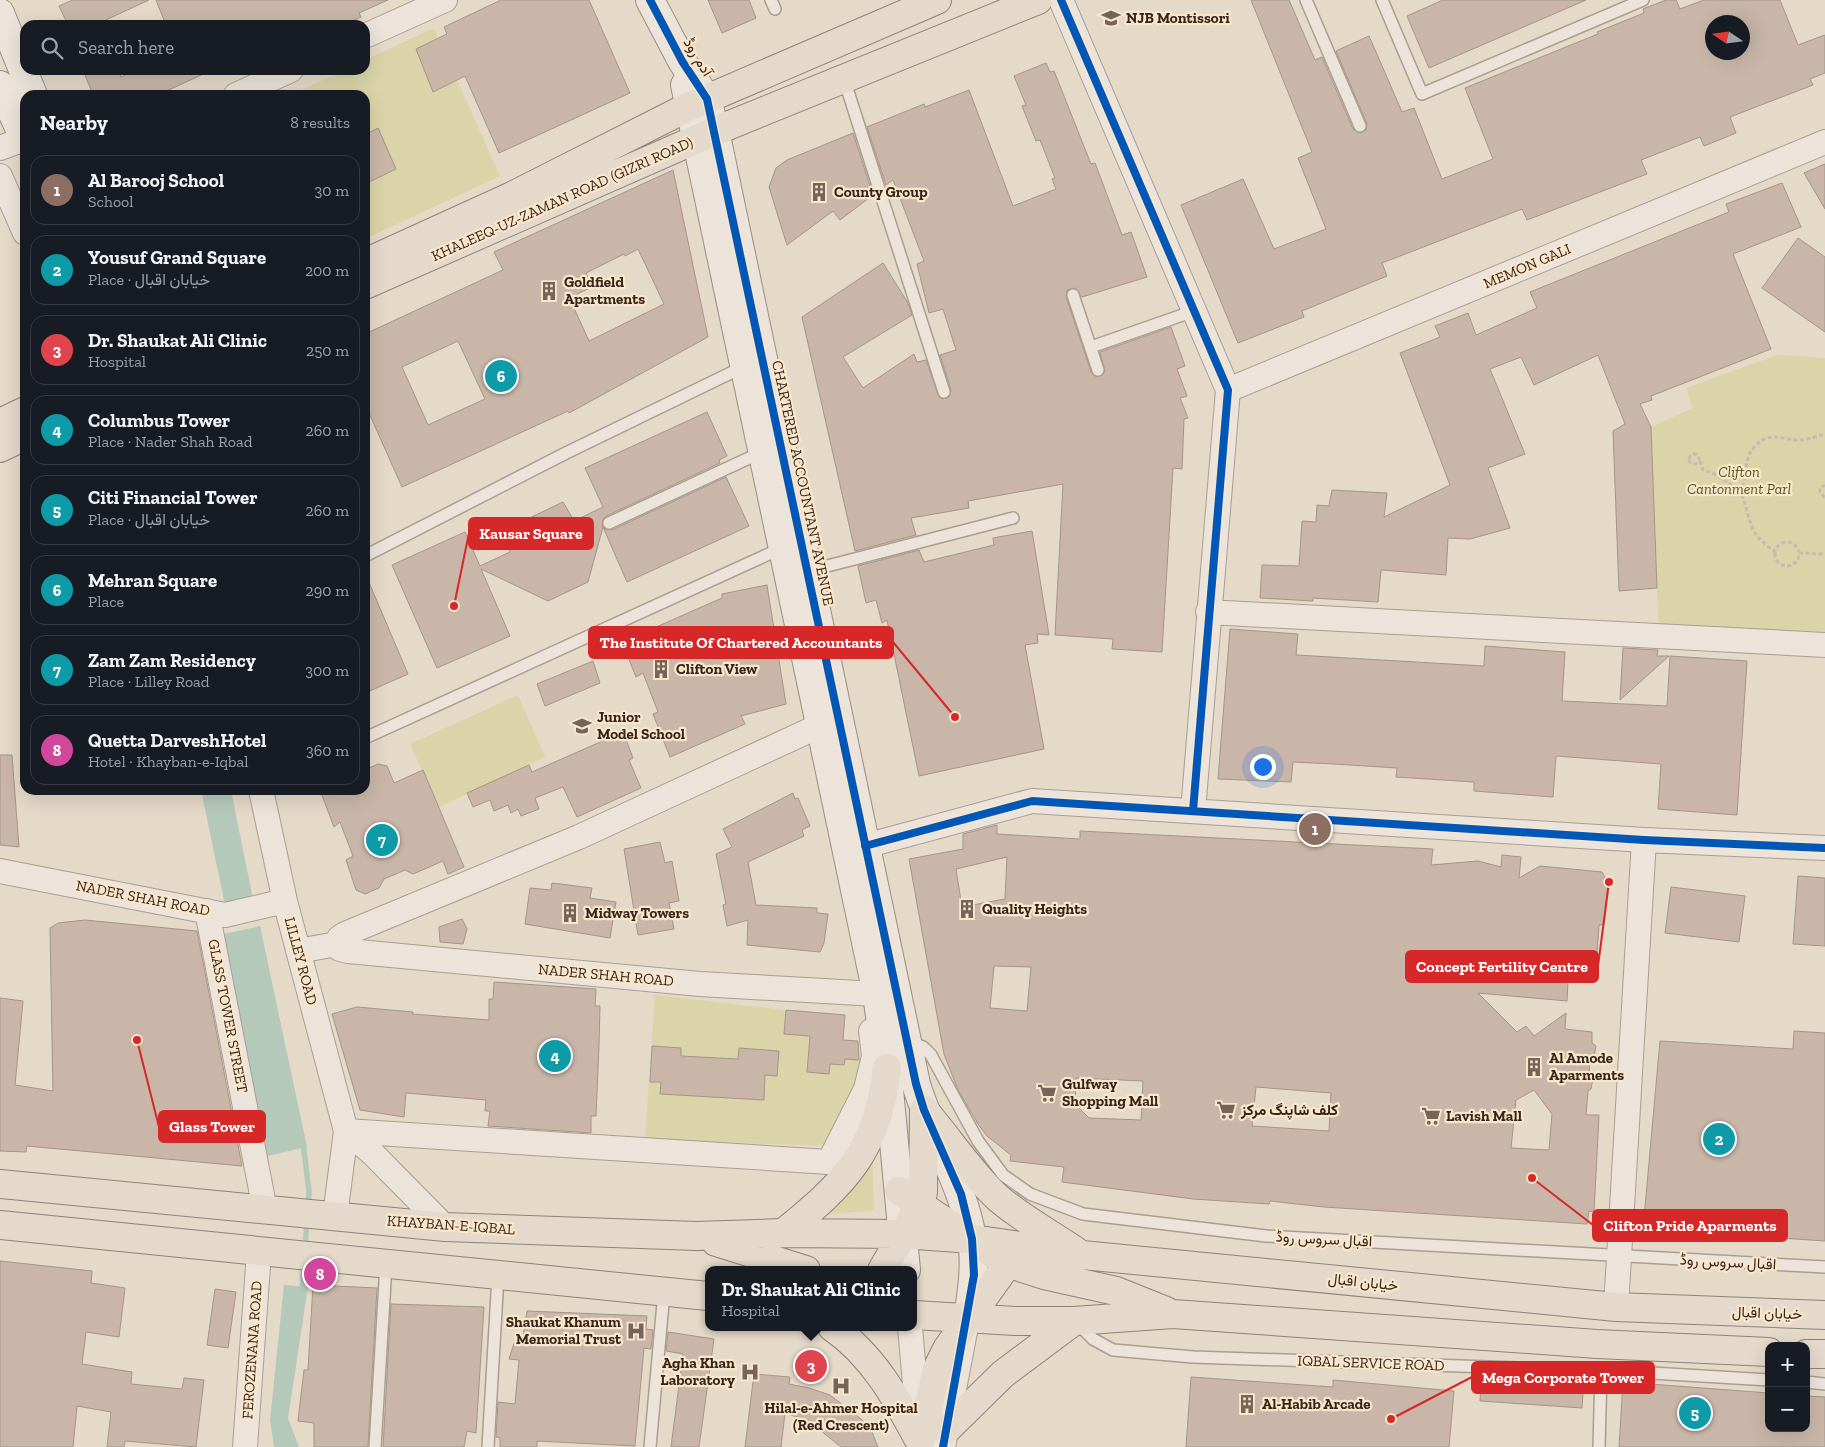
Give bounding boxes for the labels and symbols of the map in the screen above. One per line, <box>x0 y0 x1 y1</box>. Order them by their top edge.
school or university icon: NJB Montissori <box>1100 7 1122 29</box>
place label: NJB Montissori <box>1126 9 1230 27</box>
north arrow <box>1705 15 1750 60</box>
street label: آدم روڈ <box>679 34 717 81</box>
street label: KHALEEQ-UZ-ZAMAN ROAD (GIZRI ROAD) <box>428 133 696 265</box>
building icon: County Group <box>808 181 830 203</box>
place label: County Group <box>834 183 928 201</box>
street label: MEMON GALI <box>1481 239 1574 293</box>
place label: Goldfield Apartments <box>564 273 645 308</box>
building icon: Goldfield Apartments <box>538 280 560 302</box>
pin: 6 <box>485 357 517 395</box>
street label: CHARTERED ACCOUNTANT AVENUE <box>768 359 838 607</box>
park label: Clifton Cantonment Parl <box>1687 463 1791 498</box>
callout: Kausar Square <box>469 518 593 549</box>
text: Kausar Square <box>479 524 583 543</box>
callout: The Institute Of Chartered Accountants <box>589 627 893 658</box>
text: The Institute Of Chartered Accountants <box>600 633 882 652</box>
building icon: Clifton View <box>650 658 672 680</box>
place label: Clifton View <box>676 660 758 678</box>
place label: Junior Model School <box>597 708 685 743</box>
school or university icon: Junior Model School <box>571 715 593 737</box>
your location <box>1250 754 1276 780</box>
pin: 1 <box>1299 810 1331 848</box>
pin: 7 <box>366 821 398 859</box>
street label: NADER SHAH ROAD <box>74 876 212 920</box>
building icon: Quality Heights <box>956 898 978 920</box>
place label: Quality Heights <box>982 900 1087 918</box>
building icon: Midway Towers <box>559 902 581 924</box>
place label: Midway Towers <box>585 904 689 922</box>
street label: LILLEY ROAD <box>281 915 321 1007</box>
street label: GLASS TOWER STREET <box>204 938 252 1094</box>
callout: Concept Fertility Centre <box>1406 951 1598 982</box>
text: Concept Fertility Centre <box>1416 957 1588 976</box>
street label: NADER SHAH ROAD <box>537 960 675 990</box>
pin: 4 <box>539 1037 571 1075</box>
place label: Al Amode Aparments <box>1549 1049 1624 1084</box>
building icon: Al Amode Aparments <box>1523 1056 1545 1078</box>
place label: Gulfway Shopping Mall <box>1062 1075 1158 1110</box>
supermarket icon: Gulfway Shopping Mall <box>1036 1082 1058 1104</box>
supermarket icon: کلف شاپنگ مرکز <box>1215 1099 1237 1121</box>
place label: کلف شاپنگ مرکز <box>1240 1101 1338 1120</box>
supermarket icon: Lavish Mall <box>1420 1105 1442 1127</box>
place label: Lavish Mall <box>1446 1107 1522 1125</box>
callout: Glass Tower <box>159 1111 265 1142</box>
text: Glass Tower <box>169 1117 255 1136</box>
pin: 2 <box>1703 1120 1735 1158</box>
callout: Clifton Pride Aparments <box>1593 1210 1787 1241</box>
street label: KHAYBAN-E-IQBAL <box>386 1212 516 1238</box>
text: Clifton Pride Aparments <box>1603 1216 1777 1235</box>
street label: اقبال سروس روڈ <box>1275 1227 1373 1252</box>
street label: اقبال سروس روڈ <box>1679 1250 1777 1275</box>
pin: 8 <box>304 1255 336 1293</box>
street label: خیابان اقبال <box>1327 1269 1399 1295</box>
street label: FEROZENANA ROAD <box>238 1280 266 1420</box>
street label: خیابان اقبال <box>1732 1303 1802 1323</box>
place label: Shaukat Khanum Memorial Trust <box>506 1313 622 1348</box>
hospital icon: Shaukat Khanum Memorial Trust <box>625 1320 647 1342</box>
pin: 3 <box>795 1347 827 1385</box>
street label: IQBAL SERVICE ROAD <box>1297 1351 1445 1375</box>
place label: Agha Khan Laboratory <box>660 1354 735 1389</box>
hospital icon: Agha Khan Laboratory <box>739 1361 761 1383</box>
callout: Mega Corporate Tower <box>1472 1362 1654 1393</box>
text: Mega Corporate Tower <box>1482 1368 1644 1387</box>
hospital icon: Hilal-e-Ahmer Hospital (Red Crescent) <box>830 1375 852 1397</box>
building icon: Al-Habib Arcade <box>1236 1393 1258 1415</box>
pin: 5 <box>1679 1394 1711 1432</box>
place label: Al-Habib Arcade <box>1262 1395 1371 1413</box>
place label: Hilal-e-Ahmer Hospital (Red Crescent) <box>764 1399 918 1434</box>

